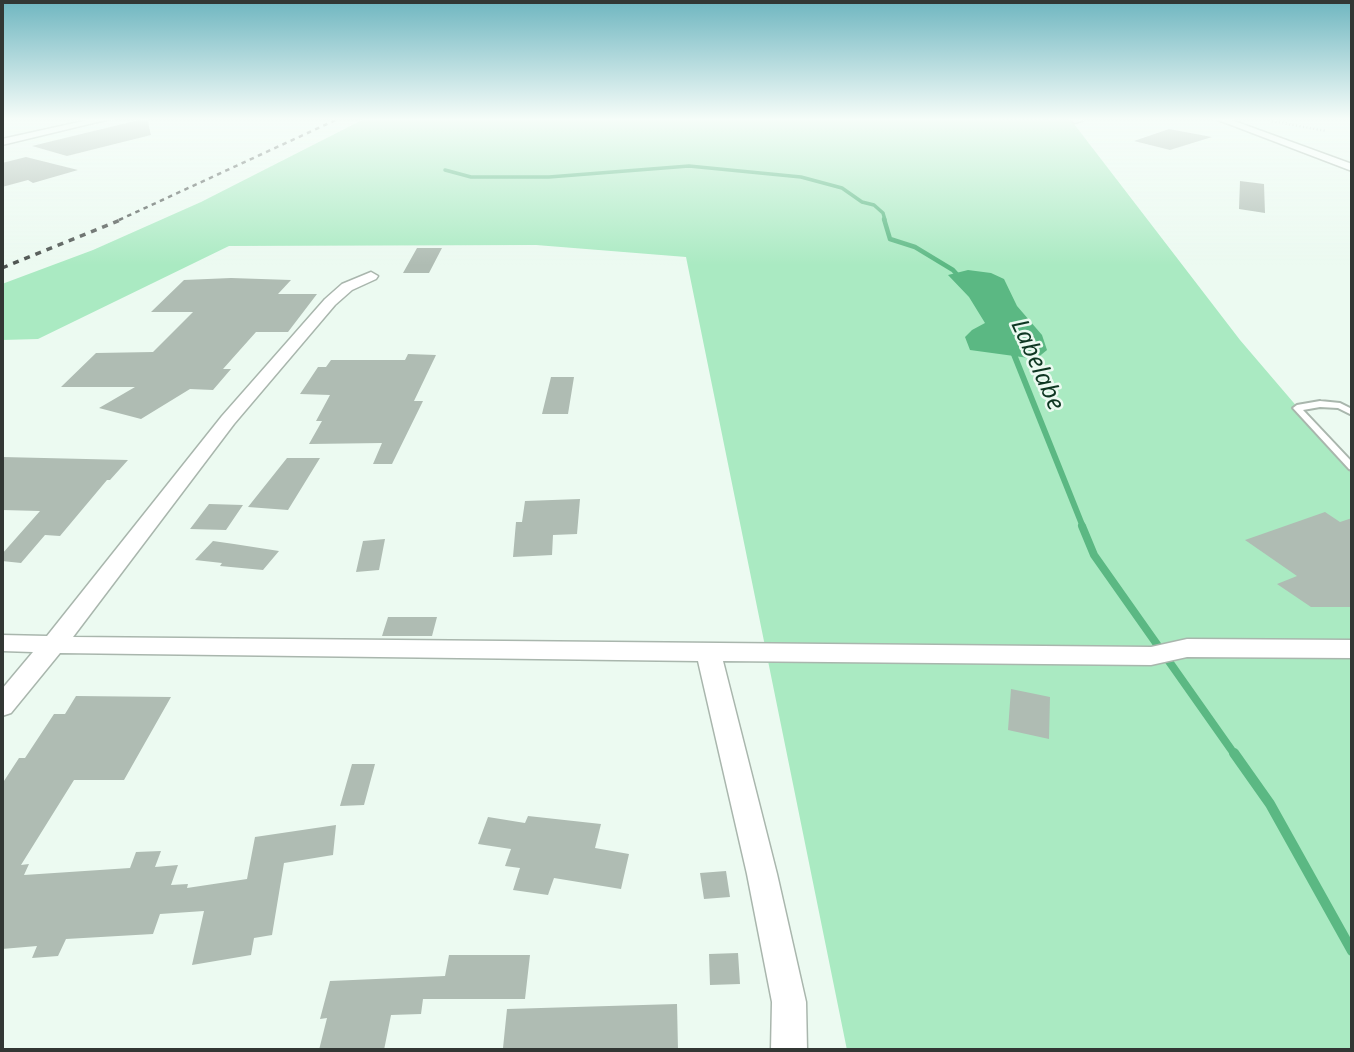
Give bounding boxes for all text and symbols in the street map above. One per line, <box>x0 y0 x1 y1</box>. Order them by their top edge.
water label: Labelabe <box>1004 315 1070 415</box>

